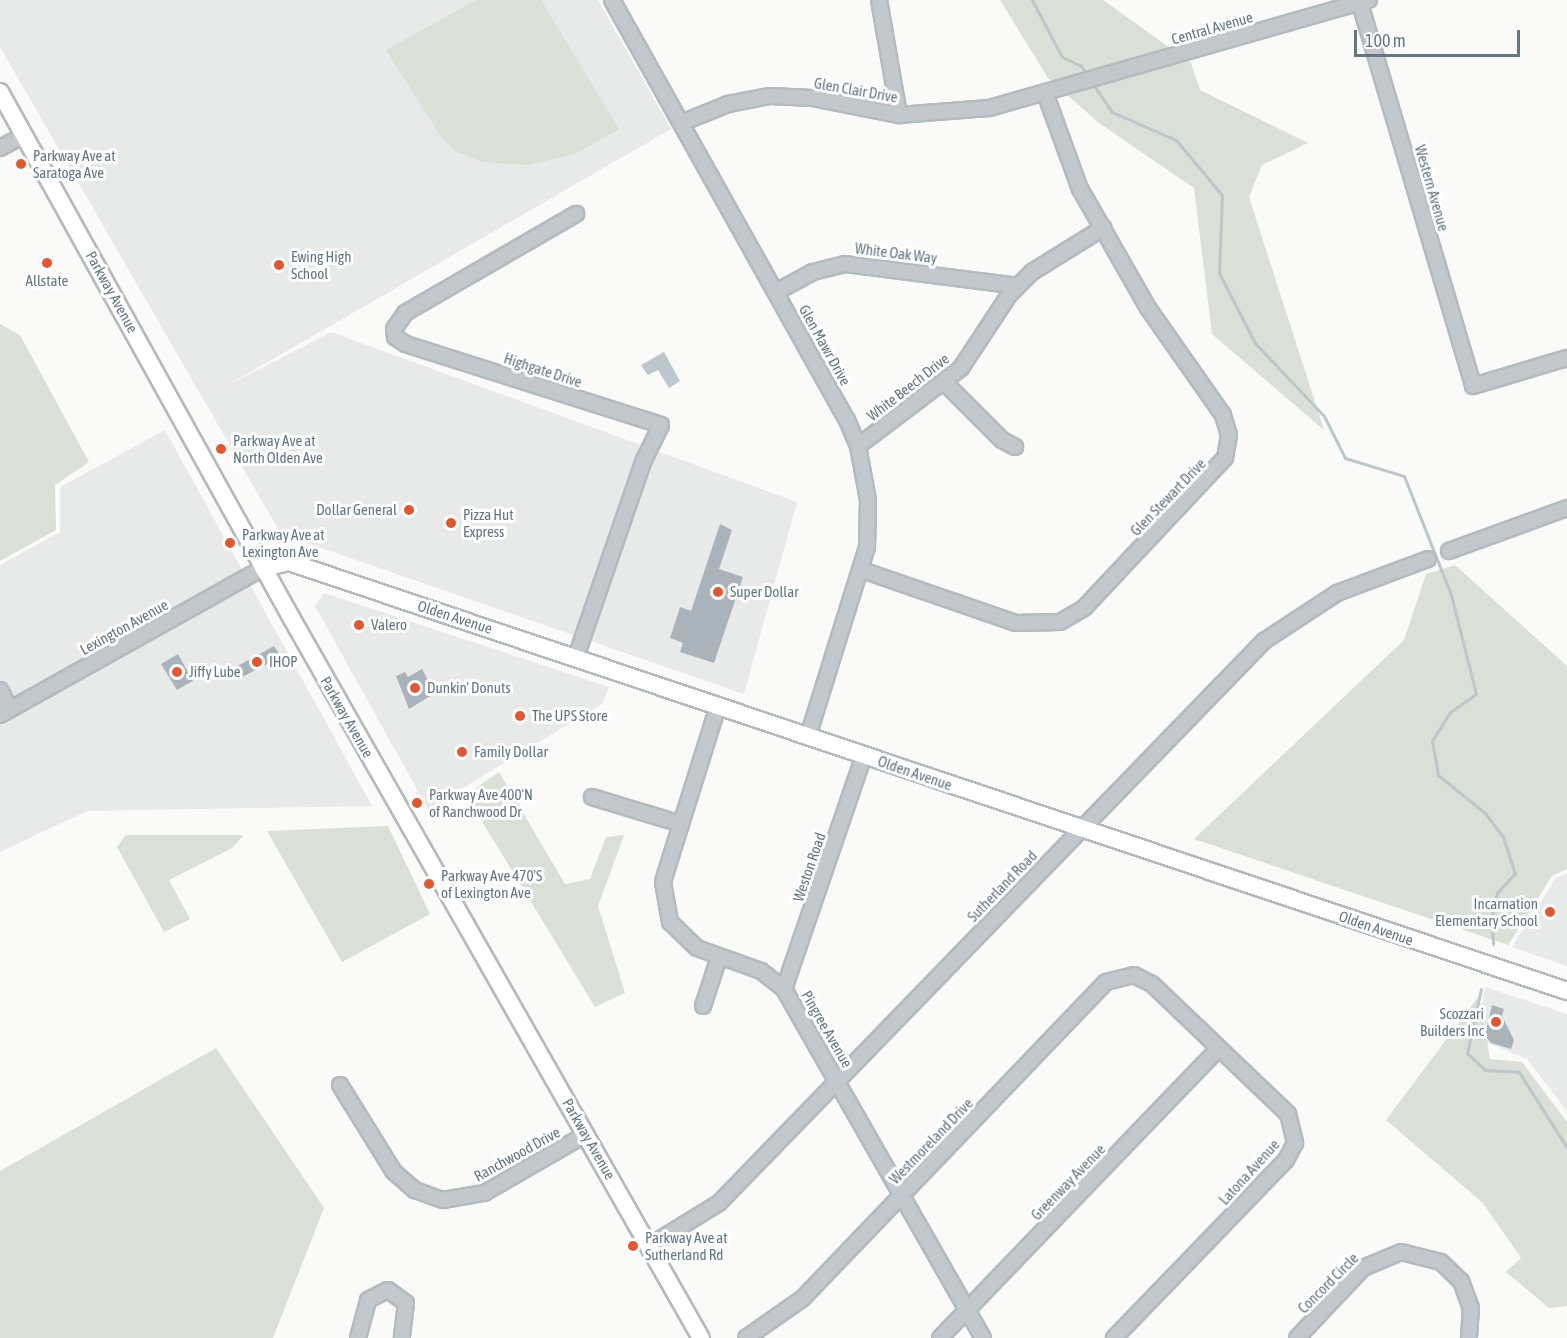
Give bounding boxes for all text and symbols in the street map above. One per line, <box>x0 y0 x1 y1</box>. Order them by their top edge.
street label: Central Avenue <box>1169 8 1255 48</box>
scale bar <box>1357 18 1524 56</box>
text: 100 m <box>1365 30 1406 51</box>
street label: Glen Clair Drive <box>813 74 899 106</box>
street label: Western Avenue <box>1411 143 1453 233</box>
place label: Parkway Ave at Saratoga Ave <box>33 146 116 181</box>
marker: Parkway Ave at Saratoga Ave <box>14 157 28 171</box>
street label: White Oak Way <box>854 239 938 267</box>
place label: Ewing High School <box>291 247 351 282</box>
street label: Parkway Avenue <box>82 248 142 336</box>
marker: Allstate <box>40 256 54 270</box>
marker: Ewing High School <box>272 258 286 272</box>
place label: Allstate <box>26 272 68 290</box>
street label: Glen Mawr Drive <box>795 302 855 388</box>
street label: Highgate Drive <box>502 349 584 391</box>
street label: White Beech Drive <box>863 349 953 425</box>
place label: Parkway Ave at North Olden Ave <box>233 431 323 466</box>
marker: Parkway Ave at North Olden Ave <box>214 442 228 456</box>
street label: Glen Stewart Drive <box>1127 455 1209 539</box>
place label: Dollar General <box>316 501 397 519</box>
marker: Dollar General <box>402 503 416 517</box>
place label: Pizza Hut Express <box>463 505 514 540</box>
marker: Pizza Hut Express <box>444 516 458 530</box>
place label: Parkway Ave at Lexington Ave <box>242 525 325 560</box>
marker: Parkway Ave at Lexington Ave <box>223 536 237 550</box>
place label: Super Dollar <box>730 583 799 601</box>
marker: Super Dollar <box>711 585 725 599</box>
street label: Lexington Avenue <box>77 595 171 659</box>
street label: Olden Avenue <box>415 596 495 638</box>
place label: Valero <box>371 616 407 634</box>
marker: Valero <box>352 618 366 632</box>
place label: IHOP <box>269 653 298 671</box>
marker: IHOP <box>250 655 264 669</box>
place label: Jiffy Lube <box>189 663 241 681</box>
marker: Jiffy Lube <box>170 665 184 679</box>
street label: Parkway Avenue <box>317 673 377 761</box>
place label: Dunkin' Donuts <box>427 679 511 697</box>
marker: Dunkin' Donuts <box>408 681 422 695</box>
place label: The UPS Store <box>532 707 608 725</box>
marker: The UPS Store <box>513 709 527 723</box>
place label: Family Dollar <box>474 743 548 761</box>
marker: Family Dollar <box>455 745 469 759</box>
street label: Olden Avenue <box>875 752 955 794</box>
place label: Parkway Ave 400'N of Ranchwood Dr <box>429 785 533 820</box>
marker: Parkway Ave 400'N of Ranchwood Dr <box>410 796 424 810</box>
street label: Weston Road <box>789 830 829 904</box>
street label: Sutherland Road <box>963 847 1041 925</box>
place label: Parkway Ave 470'S of Lexington Ave <box>441 866 542 901</box>
marker: Parkway Ave 470'S of Lexington Ave <box>422 877 436 891</box>
place label: Incarnation Elementary School <box>1435 894 1538 929</box>
marker: Incarnation Elementary School <box>1543 905 1557 919</box>
street label: Olden Avenue <box>1336 907 1416 949</box>
street label: Pingree Avenue <box>798 987 856 1071</box>
place label: Scozzari Builders Inc <box>1420 1004 1484 1039</box>
marker: Scozzari Builders Inc <box>1489 1015 1503 1029</box>
street label: Westmoreland Drive <box>885 1094 977 1188</box>
street label: Parkway Avenue <box>559 1095 619 1183</box>
street label: Ranchwood Drive <box>471 1123 563 1185</box>
street label: Latona Avenue <box>1215 1136 1283 1208</box>
street label: Greenway Avenue <box>1027 1140 1109 1224</box>
place label: Parkway Ave at Sutherland Rd <box>645 1228 728 1263</box>
marker: Parkway Ave at Sutherland Rd <box>626 1239 640 1253</box>
street label: Concord Circle <box>1294 1249 1362 1317</box>

